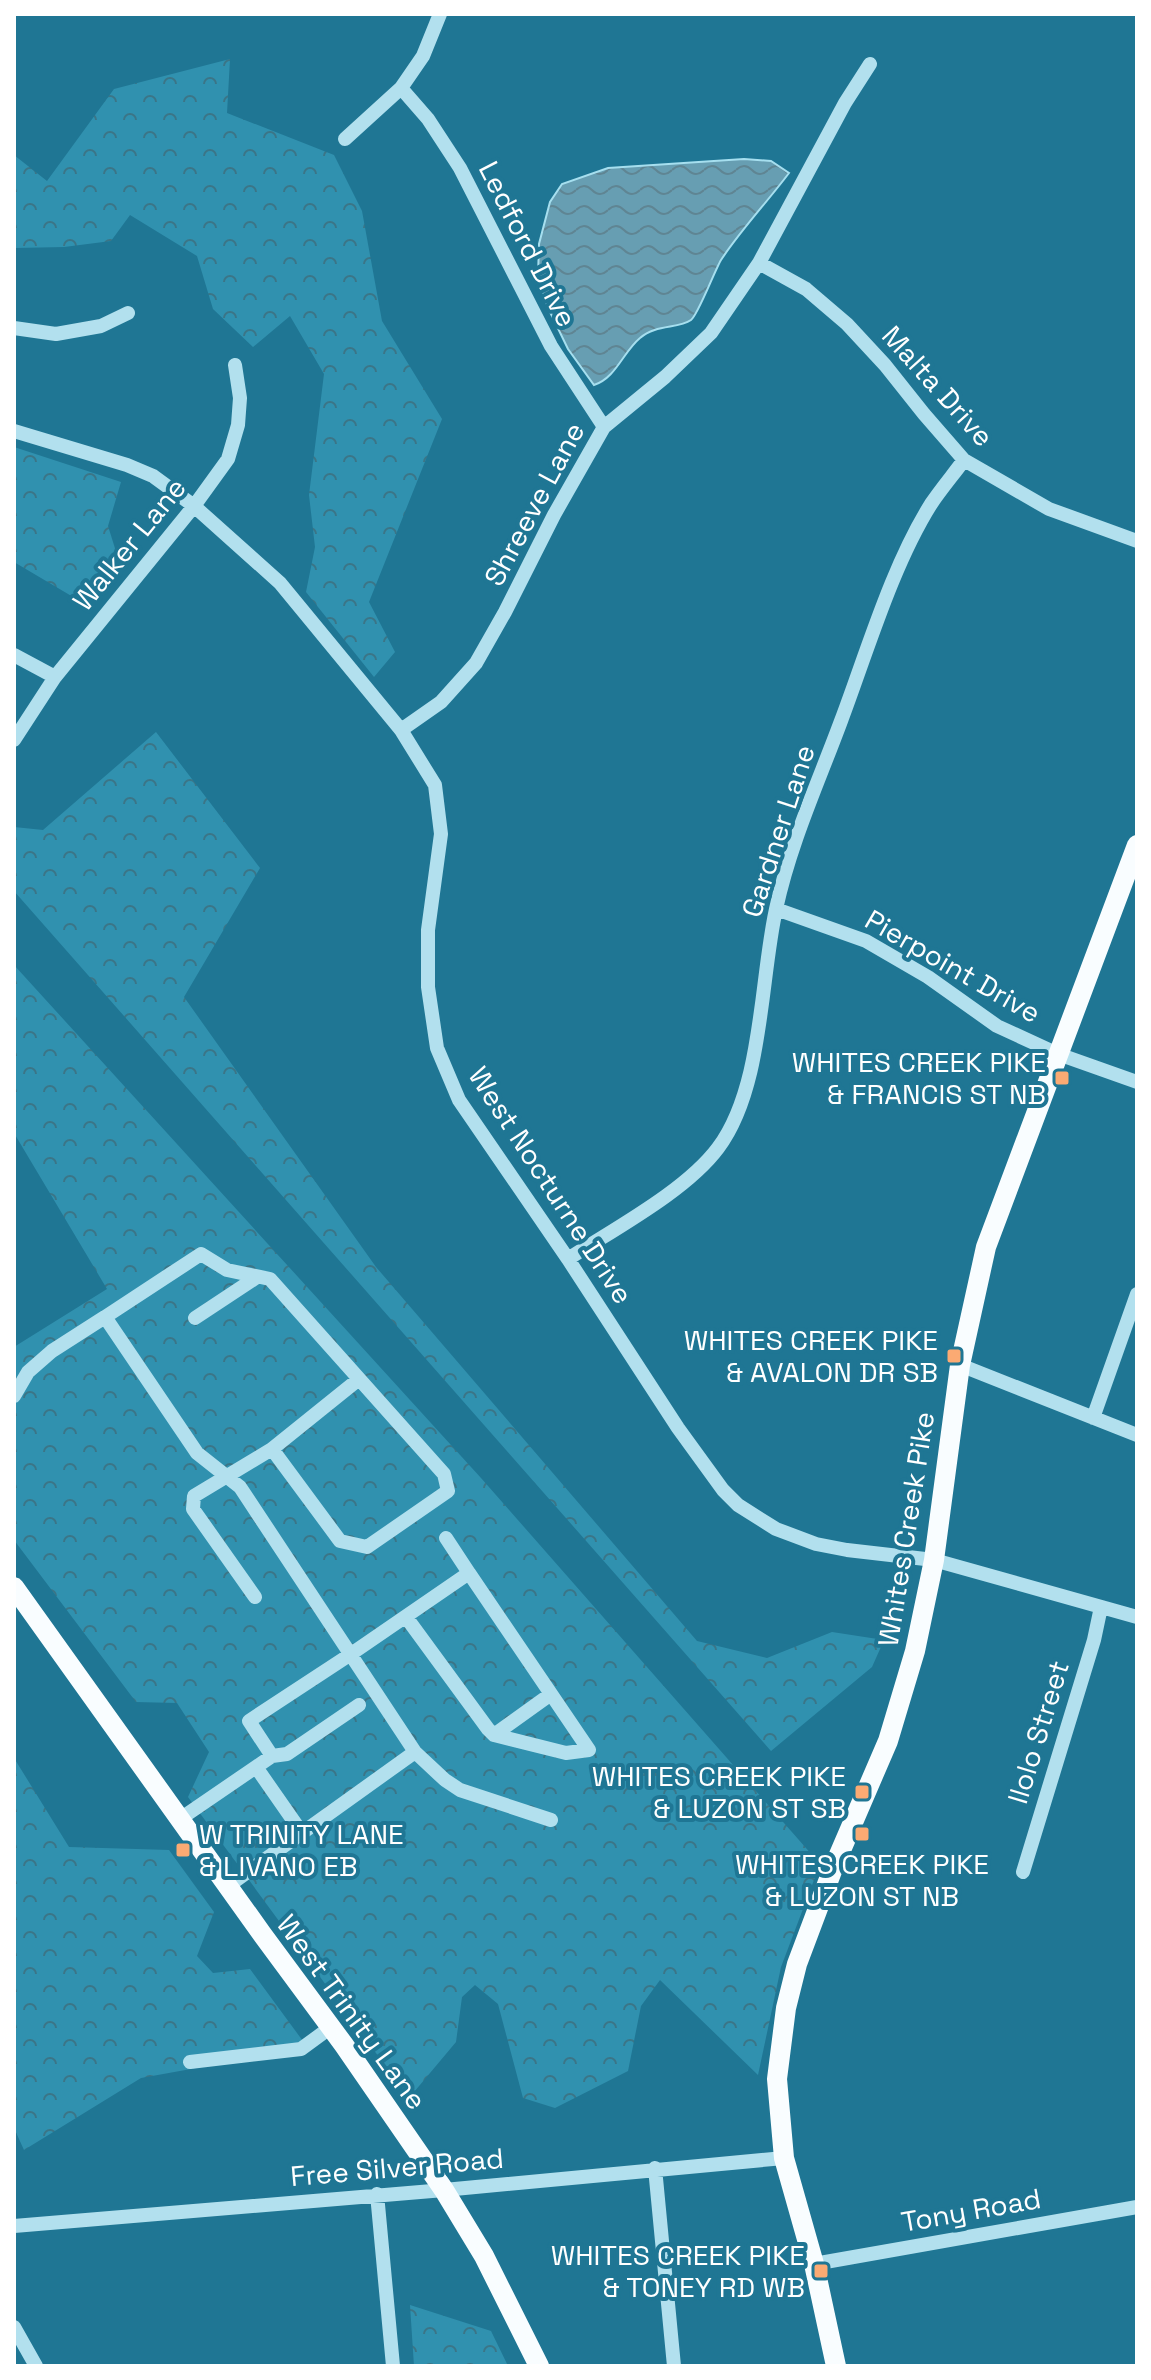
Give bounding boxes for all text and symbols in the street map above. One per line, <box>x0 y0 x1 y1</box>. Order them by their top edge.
street label: Ledford Drive <box>471 155 585 333</box>
street label: Malta Drive <box>874 318 1002 454</box>
street label: Shreeve Lane <box>476 416 592 592</box>
street label: Walker Lane <box>64 470 194 618</box>
street label: Gardner Lane <box>733 740 823 922</box>
street label: Pierpoint Drive <box>859 901 1047 1031</box>
place label: WHITES CREEK PIKE & FRANCIS ST NB <box>792 1044 1046 1112</box>
street label: West Nocturne Drive <box>461 1060 641 1310</box>
marker: WHITES CREEK PIKE & FRANCIS ST NB <box>1053 1069 1071 1087</box>
place label: WHITES CREEK PIKE & AVALON DR SB <box>684 1322 938 1390</box>
marker: WHITES CREEK PIKE & AVALON DR SB <box>945 1347 963 1365</box>
street label: Whites Creek Pike <box>870 1409 942 1649</box>
street label: Ilolo Street <box>999 1656 1077 1808</box>
place label: WHITES CREEK PIKE & LUZON ST SB <box>592 1758 846 1826</box>
marker: WHITES CREEK PIKE & LUZON ST SB <box>853 1783 871 1801</box>
place label: W TRINITY LANE & LIVANO EB <box>199 1816 404 1884</box>
marker: WHITES CREEK PIKE & LUZON ST NB <box>853 1825 871 1843</box>
marker: W TRINITY LANE & LIVANO EB <box>174 1841 192 1859</box>
place label: WHITES CREEK PIKE & LUZON ST NB <box>735 1846 989 1914</box>
street label: West Trinity Lane <box>269 1907 435 2117</box>
street label: Free Silver Road <box>289 2140 505 2194</box>
street label: Tony Road <box>898 2180 1044 2240</box>
place label: WHITES CREEK PIKE & TONEY RD WB <box>551 2237 805 2305</box>
marker: WHITES CREEK PIKE & TONEY RD WB <box>812 2262 830 2280</box>

